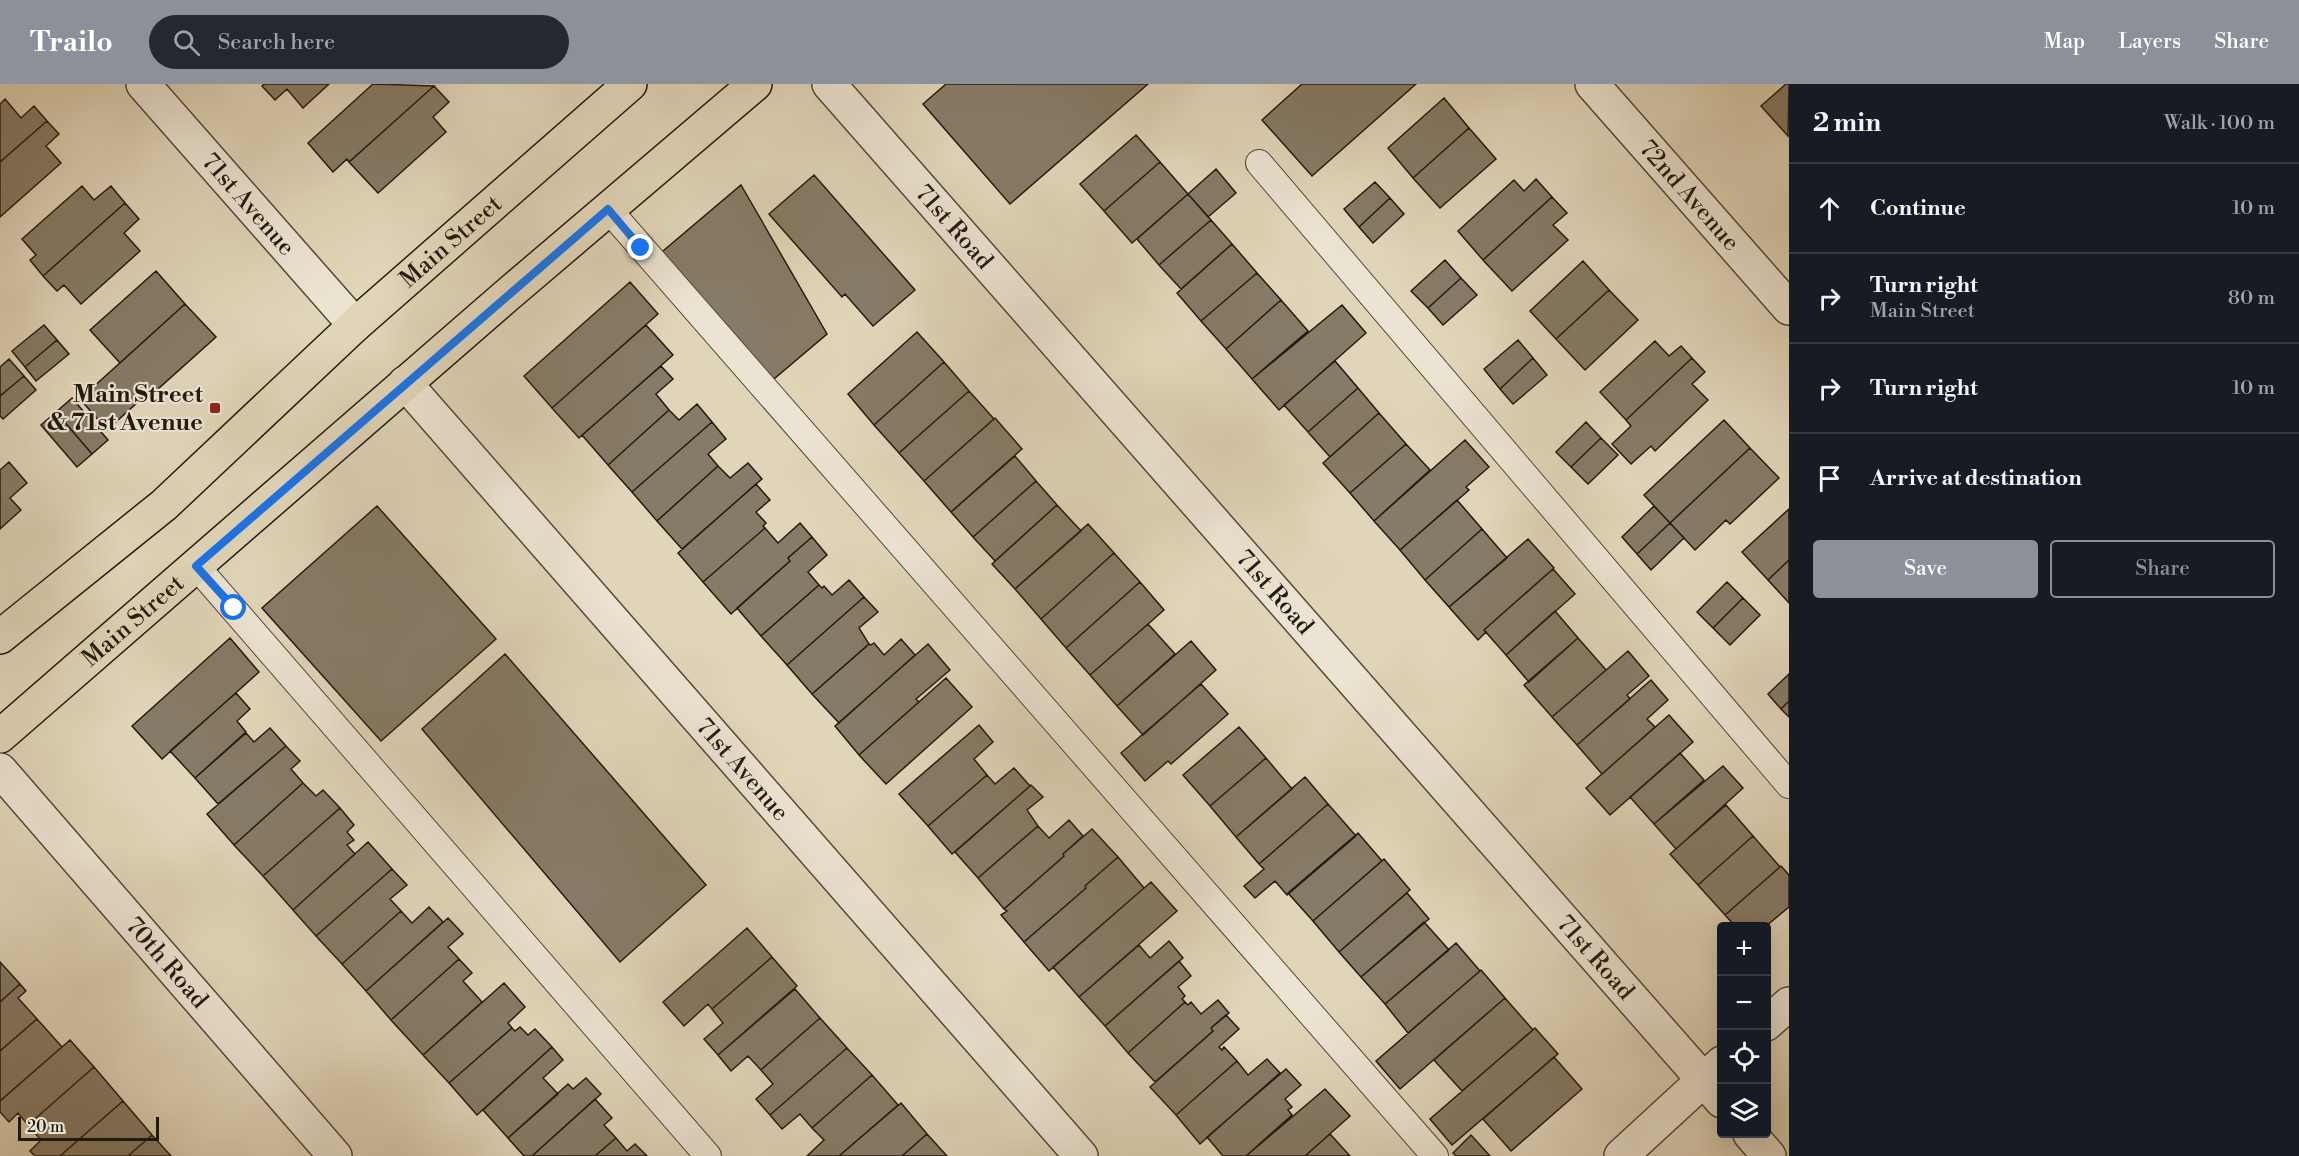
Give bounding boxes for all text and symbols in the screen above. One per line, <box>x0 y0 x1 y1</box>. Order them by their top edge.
search box <box>149 15 569 69</box>
text: Trailo <box>30 25 113 60</box>
icon: search <box>170 26 203 59</box>
text: Search here <box>218 29 335 56</box>
text: Map <box>2044 29 2085 55</box>
text: Layers <box>2118 29 2181 55</box>
text: Share <box>2214 29 2269 55</box>
text: 2 min <box>1813 107 1881 139</box>
text: Walk · 100 m <box>2164 111 2275 136</box>
street label: 72nd Avenue <box>1632 134 1746 257</box>
street label: 71st Avenue <box>195 147 301 262</box>
street label: 71st Road <box>908 179 999 276</box>
street label: Main Street <box>394 189 509 295</box>
icon: ahead <box>1813 192 1846 225</box>
text: Continue <box>1870 195 1966 222</box>
text: 10 m <box>2232 196 2275 221</box>
route end <box>627 234 653 260</box>
text: Turn right <box>1870 272 1978 299</box>
icon: right <box>1813 282 1846 315</box>
text: 80 m <box>2228 286 2275 311</box>
text: Main Street <box>1870 299 1975 324</box>
icon: right <box>1813 372 1846 405</box>
text: Turn right <box>1870 375 1978 402</box>
text: 10 m <box>2232 376 2275 401</box>
place label: Main Street & 71st Avenue <box>47 380 203 438</box>
marker: Main Street & 71st Avenue <box>208 401 222 415</box>
icon: arrive <box>1813 462 1846 495</box>
text: Arrive at destination <box>1870 465 2082 492</box>
button: Save <box>1813 540 2038 598</box>
button: Share <box>2050 540 2275 598</box>
street label: 71st Road <box>1229 544 1320 642</box>
street label: Main Street <box>76 568 191 674</box>
route start <box>220 594 246 620</box>
street label: 71st Avenue <box>689 712 795 827</box>
street label: 71st Road <box>1550 909 1641 1007</box>
street label: 70th Road <box>119 911 214 1015</box>
map controls <box>1717 922 1771 1138</box>
button: + <box>1717 922 1771 976</box>
button: − <box>1717 976 1771 1030</box>
button: locate <box>1717 1030 1771 1084</box>
button: layers <box>1717 1084 1771 1138</box>
scale bar <box>18 1114 159 1142</box>
text: 20 m <box>27 1117 64 1137</box>

